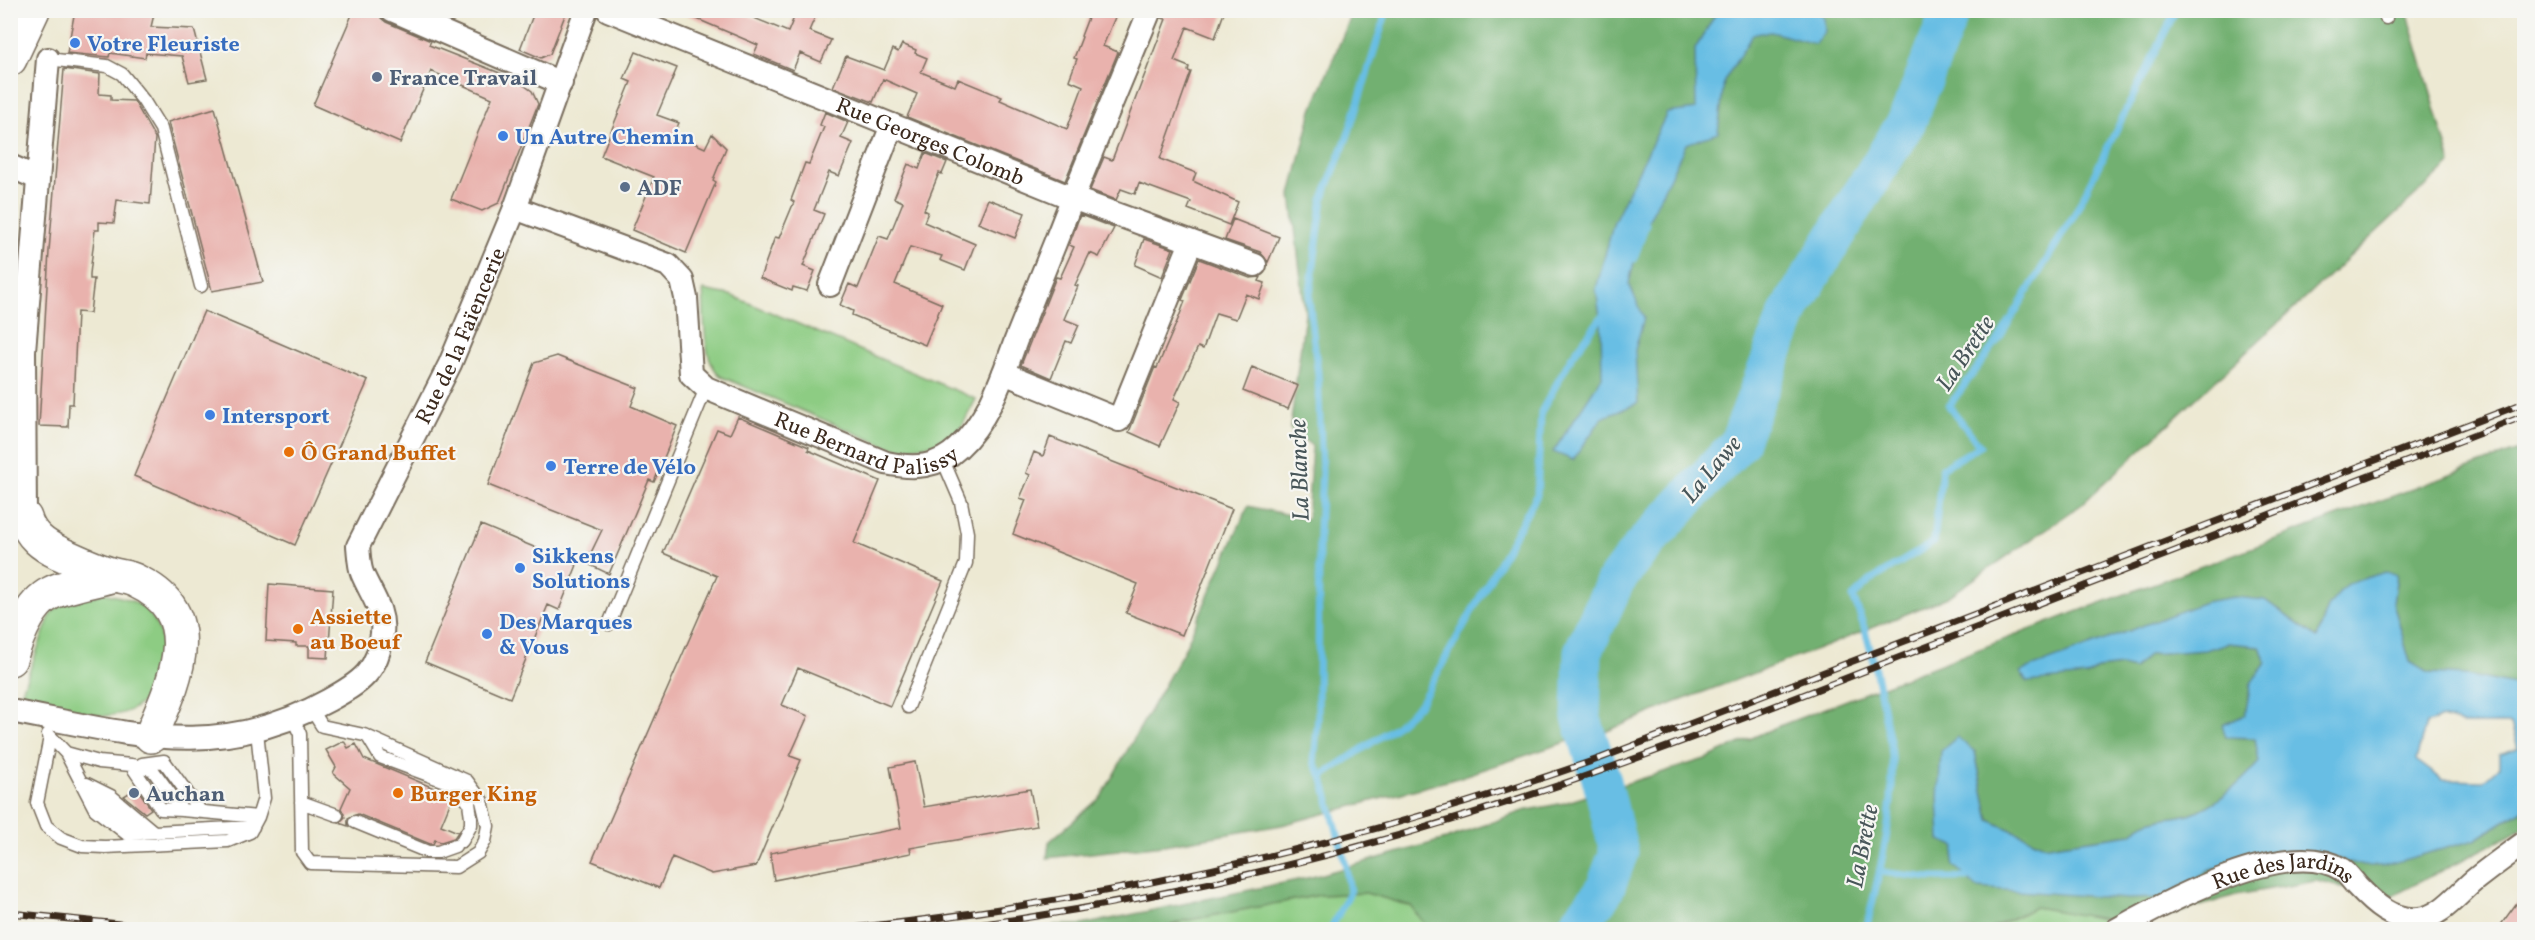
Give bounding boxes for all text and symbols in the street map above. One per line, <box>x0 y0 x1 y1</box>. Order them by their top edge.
place label: Votre Fleuriste <box>87 30 240 61</box>
marker: Votre Fleuriste <box>68 36 82 50</box>
place label: France Travail <box>389 64 537 95</box>
marker: France Travail <box>370 70 384 84</box>
street label: Rue Georges Colomb <box>831 91 1029 195</box>
place label: Un Autre Chemin <box>515 123 695 154</box>
marker: Un Autre Chemin <box>496 129 510 143</box>
place label: ADF <box>637 174 682 205</box>
marker: ADF <box>618 180 632 194</box>
street label: Rue de la Faïencerie <box>409 243 515 430</box>
water label: La Brette <box>1929 309 2004 399</box>
place label: Intersport <box>222 402 330 433</box>
street label: Rue Bernard Palissy <box>769 405 966 484</box>
marker: Intersport <box>203 408 217 422</box>
water label: La Blanche <box>1282 418 1320 522</box>
water label: La Lawe <box>1674 429 1751 511</box>
place label: Ô Grand Buffet <box>301 439 456 470</box>
marker: Ô Grand Buffet <box>282 445 296 459</box>
place label: Terre de Vélo <box>563 453 696 484</box>
marker: Terre de Vélo <box>544 459 558 473</box>
place label: Sikkens Solutions <box>532 542 630 598</box>
marker: Sikkens Solutions <box>513 561 527 575</box>
place label: Assiette au Boeuf <box>310 603 403 659</box>
place label: Des Marques & Vous <box>499 608 633 664</box>
marker: Assiette au Boeuf <box>291 622 305 636</box>
marker: Des Marques & Vous <box>480 627 494 641</box>
place label: Auchan <box>146 780 225 811</box>
place label: Burger King <box>410 780 537 811</box>
marker: Auchan <box>127 786 141 800</box>
marker: Burger King <box>391 786 405 800</box>
water label: La Brette <box>1839 801 1889 891</box>
street label: Rue des Jardins <box>2208 847 2361 899</box>

